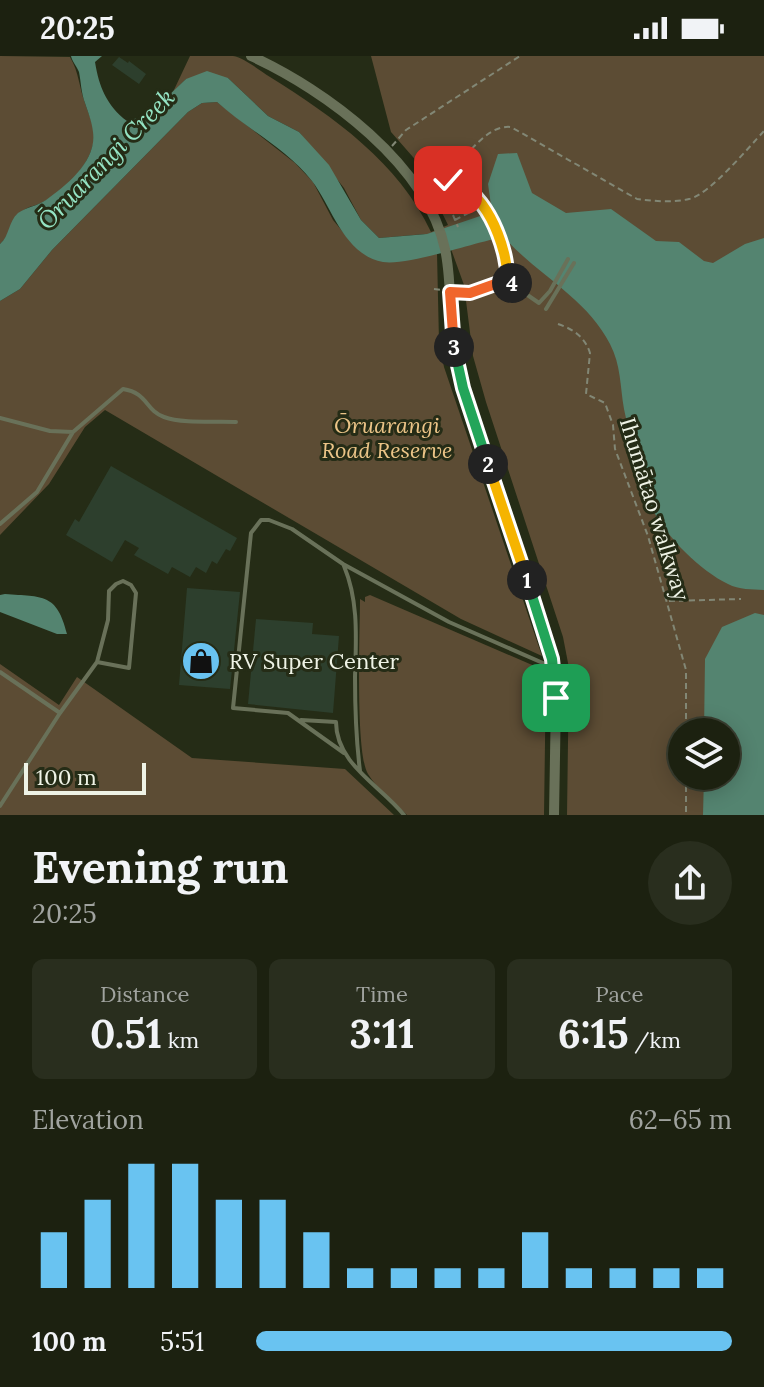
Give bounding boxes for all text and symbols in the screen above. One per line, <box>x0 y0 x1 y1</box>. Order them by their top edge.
text: 20:25 <box>40 9 115 47</box>
water label: Ōruarangi Creek <box>31 82 181 236</box>
pin <box>414 146 482 214</box>
icon: check <box>426 158 470 202</box>
pin: 4 <box>492 263 532 303</box>
text: 4 <box>506 269 518 297</box>
pin: 3 <box>434 327 474 367</box>
text: 3 <box>448 333 460 361</box>
park label: Ōruarangi Road Reserve <box>321 411 453 464</box>
street label: Ihumātao walkway <box>614 414 696 604</box>
pin: 2 <box>468 444 508 484</box>
text: 2 <box>482 450 494 478</box>
pin: 1 <box>507 560 547 600</box>
text: 1 <box>523 566 531 594</box>
shop icon: RV Super Center <box>180 640 222 682</box>
place label: RV Super Center <box>229 647 400 675</box>
pin <box>522 664 590 732</box>
icon: arrive <box>534 676 578 720</box>
map controls <box>668 718 740 790</box>
button: layers <box>668 718 740 790</box>
scale bar <box>24 759 146 795</box>
text: 100 m <box>36 763 97 791</box>
text: Evening run <box>32 839 289 895</box>
button: share <box>648 841 732 925</box>
text: 20:25 <box>32 897 97 930</box>
text: Distance <box>100 980 189 1008</box>
text: Time <box>356 980 408 1008</box>
text: Pace <box>595 980 643 1008</box>
text: 0.51 <box>90 1008 162 1059</box>
text: 3:11 <box>350 1008 414 1059</box>
text: 6:15 <box>558 1008 629 1059</box>
text: km <box>162 1026 199 1054</box>
text: /km <box>629 1026 681 1054</box>
text: Elevation <box>32 1103 144 1136</box>
text: 62–65 m <box>629 1103 732 1136</box>
text: 100 m <box>32 1325 106 1358</box>
text: 5:51 <box>160 1325 204 1358</box>

